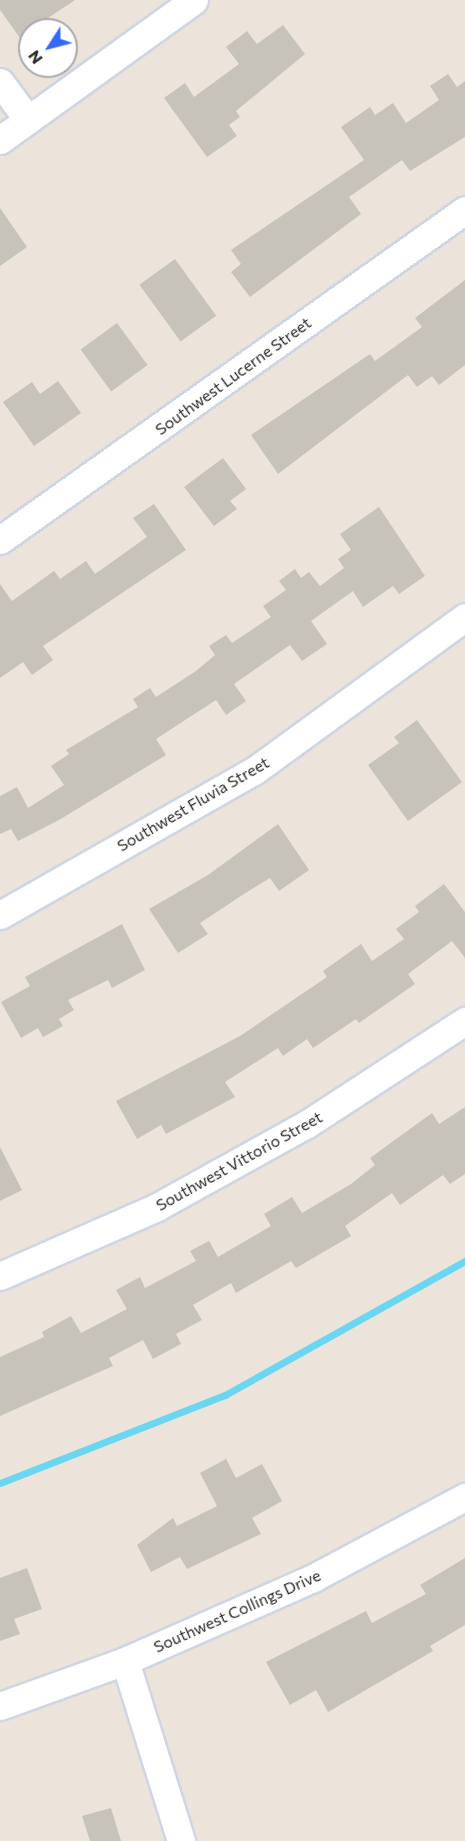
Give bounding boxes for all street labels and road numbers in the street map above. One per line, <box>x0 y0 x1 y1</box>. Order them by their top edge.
street label: Southwest Lucerne Street <box>151 313 315 439</box>
street label: Southwest Fluvia Street <box>114 753 272 855</box>
street label: Southwest Vittorio Street <box>152 1107 326 1215</box>
street label: Southwest Collings Drive <box>150 1565 324 1657</box>

